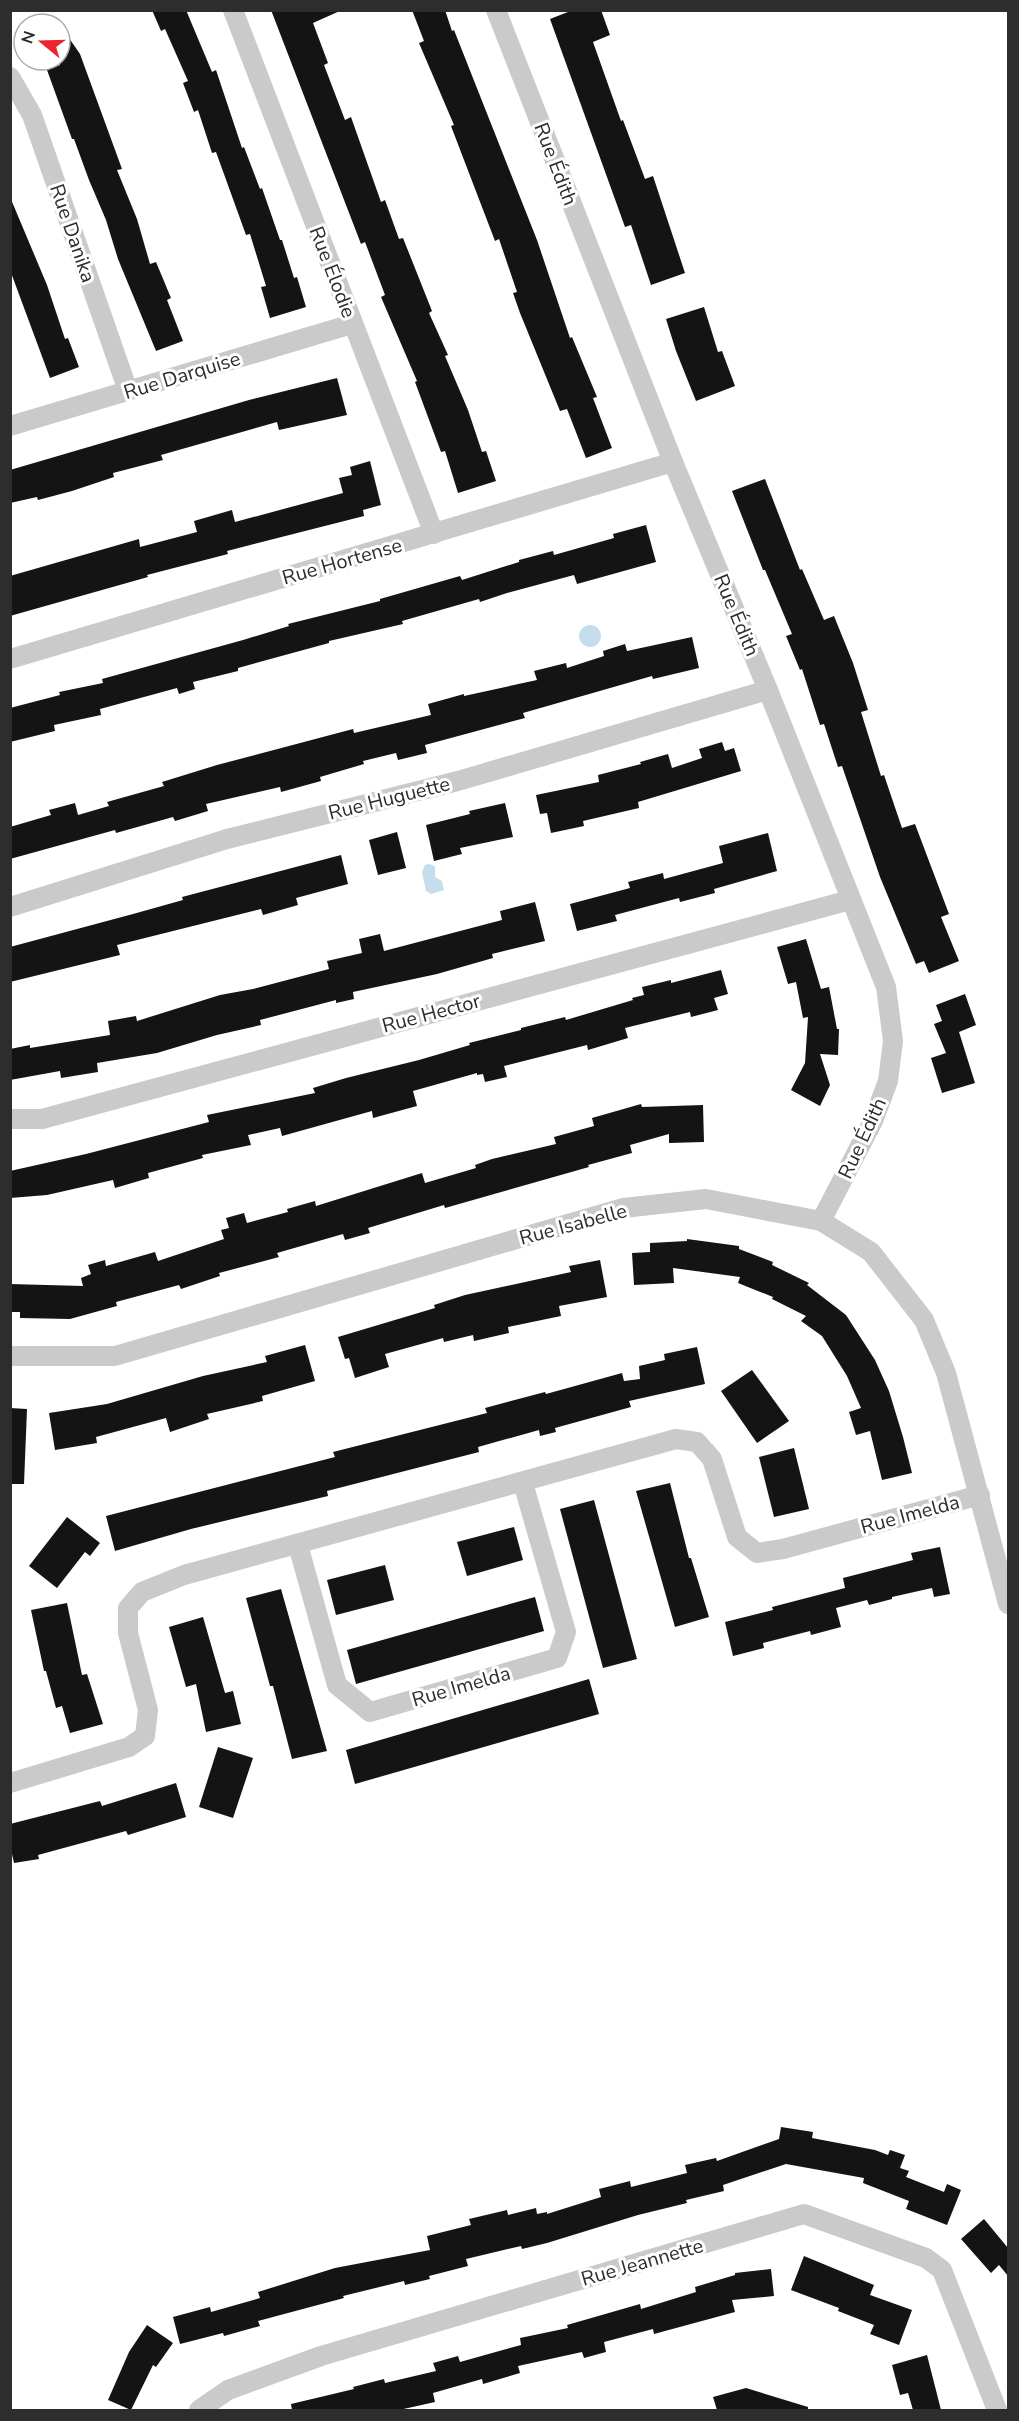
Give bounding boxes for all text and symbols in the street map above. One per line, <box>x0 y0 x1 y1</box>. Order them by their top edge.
north arrow <box>12 12 72 72</box>
text: N <box>16 28 41 47</box>
street label: Rue Édith <box>527 119 584 209</box>
street label: Rue Danika <box>43 180 102 286</box>
street label: Rue Élodie <box>303 223 362 322</box>
street label: Rue Darquise <box>121 345 244 406</box>
street label: Rue Hortense <box>279 531 405 591</box>
street label: Rue Édith <box>707 570 766 660</box>
street label: Rue Huguette <box>325 770 453 827</box>
street label: Rue Hector <box>379 987 483 1040</box>
street label: Rue Édith <box>832 1093 893 1183</box>
street label: Rue Isabelle <box>516 1197 630 1252</box>
street label: Rue Imelda <box>858 1488 963 1541</box>
street label: Rue Imelda <box>409 1660 514 1713</box>
street label: Rue Jeannette <box>578 2232 706 2293</box>

